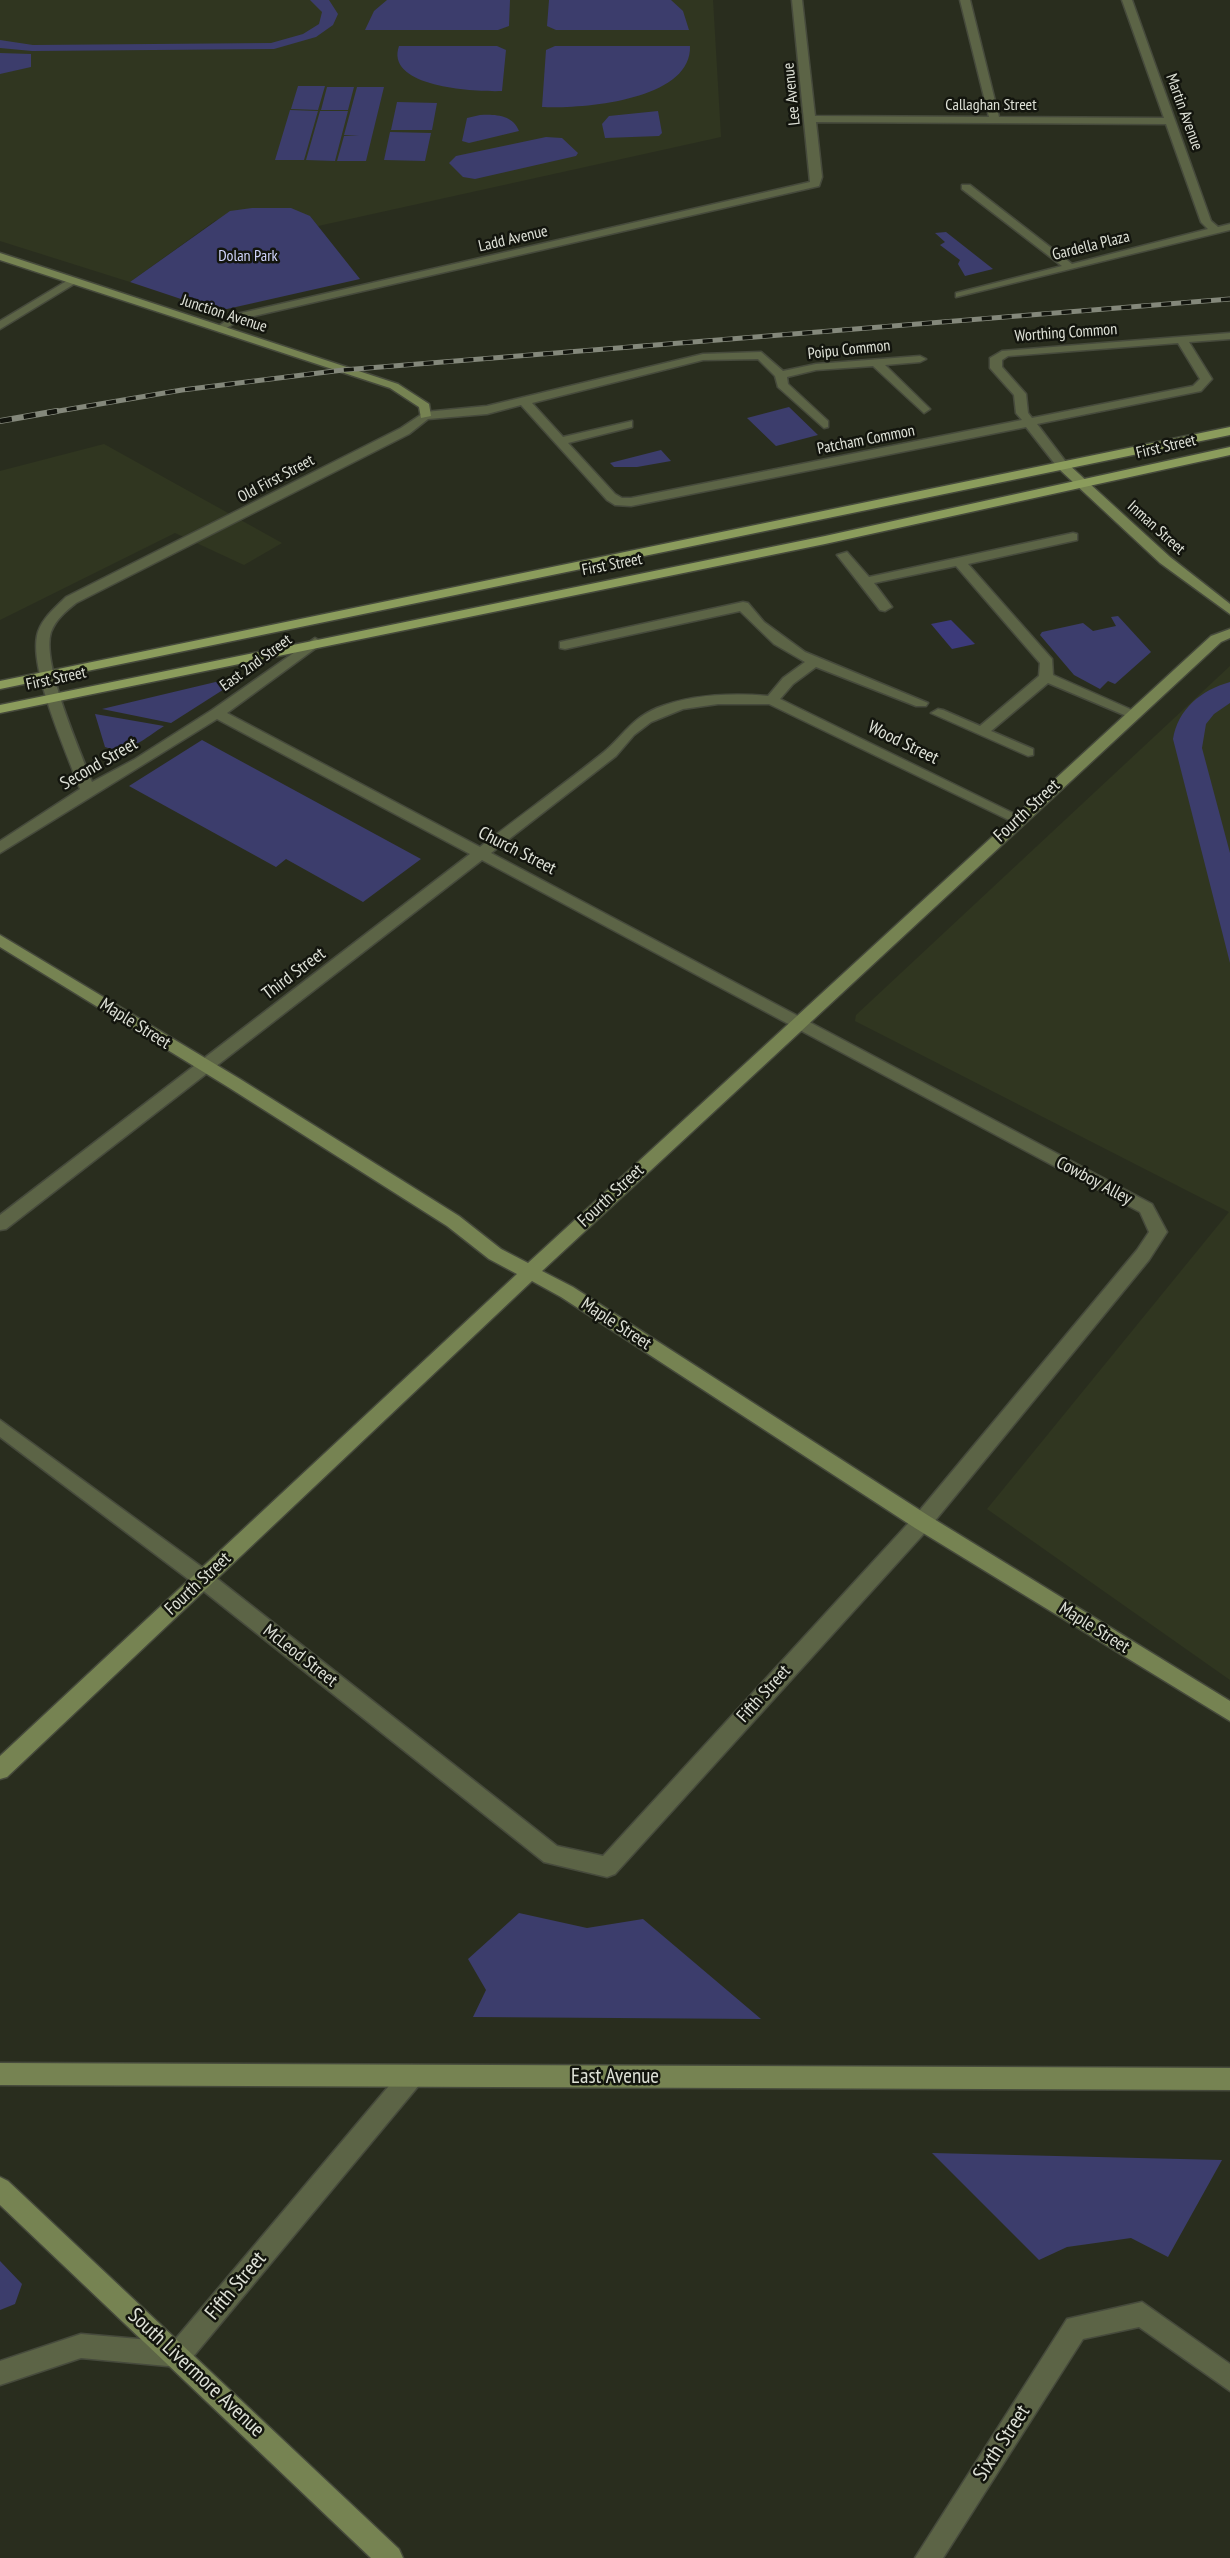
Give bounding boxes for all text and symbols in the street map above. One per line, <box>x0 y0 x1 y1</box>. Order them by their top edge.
street label: Lee Avenue <box>779 62 805 126</box>
street label: Martin Avenue <box>1161 71 1207 153</box>
street label: Callaghan Street <box>945 95 1037 115</box>
street label: Ladd Avenue <box>476 222 550 256</box>
street label: Gardella Plaza <box>1050 227 1132 265</box>
park label: Dolan Park <box>218 246 278 266</box>
street label: Junction Avenue <box>179 291 269 337</box>
street label: Worthing Common <box>1014 320 1118 346</box>
street label: Poipu Common <box>807 336 891 364</box>
street label: Patcham Common <box>816 421 916 459</box>
street label: First Street <box>1134 431 1198 463</box>
street label: Old First Street <box>235 451 317 507</box>
street label: Inman Street <box>1123 497 1189 559</box>
street label: First Street <box>580 550 644 580</box>
street label: East 2nd Street <box>216 631 296 695</box>
street label: First Street <box>24 663 88 695</box>
street label: Wood Street <box>864 717 942 769</box>
street label: Second Street <box>57 733 141 795</box>
street label: Fourth Street <box>990 775 1064 847</box>
street label: Church Street <box>475 822 559 880</box>
street label: Third Street <box>258 943 330 1005</box>
street label: Maple Street <box>96 994 174 1054</box>
street label: Cowboy Alley <box>1052 1152 1136 1210</box>
street label: Fourth Street <box>574 1160 648 1232</box>
street label: Maple Street <box>577 1293 655 1355</box>
street label: Fourth Street <box>161 1548 235 1620</box>
street label: Maple Street <box>1055 1598 1133 1658</box>
street label: McLeod Street <box>258 1620 342 1692</box>
street label: Fifth Street <box>733 1661 795 1727</box>
street label: East Avenue <box>571 2064 659 2090</box>
street label: Fifth Street <box>200 2247 272 2325</box>
street label: South Livermore Avenue <box>123 2303 269 2443</box>
street label: Sixth Street <box>968 2400 1036 2486</box>

